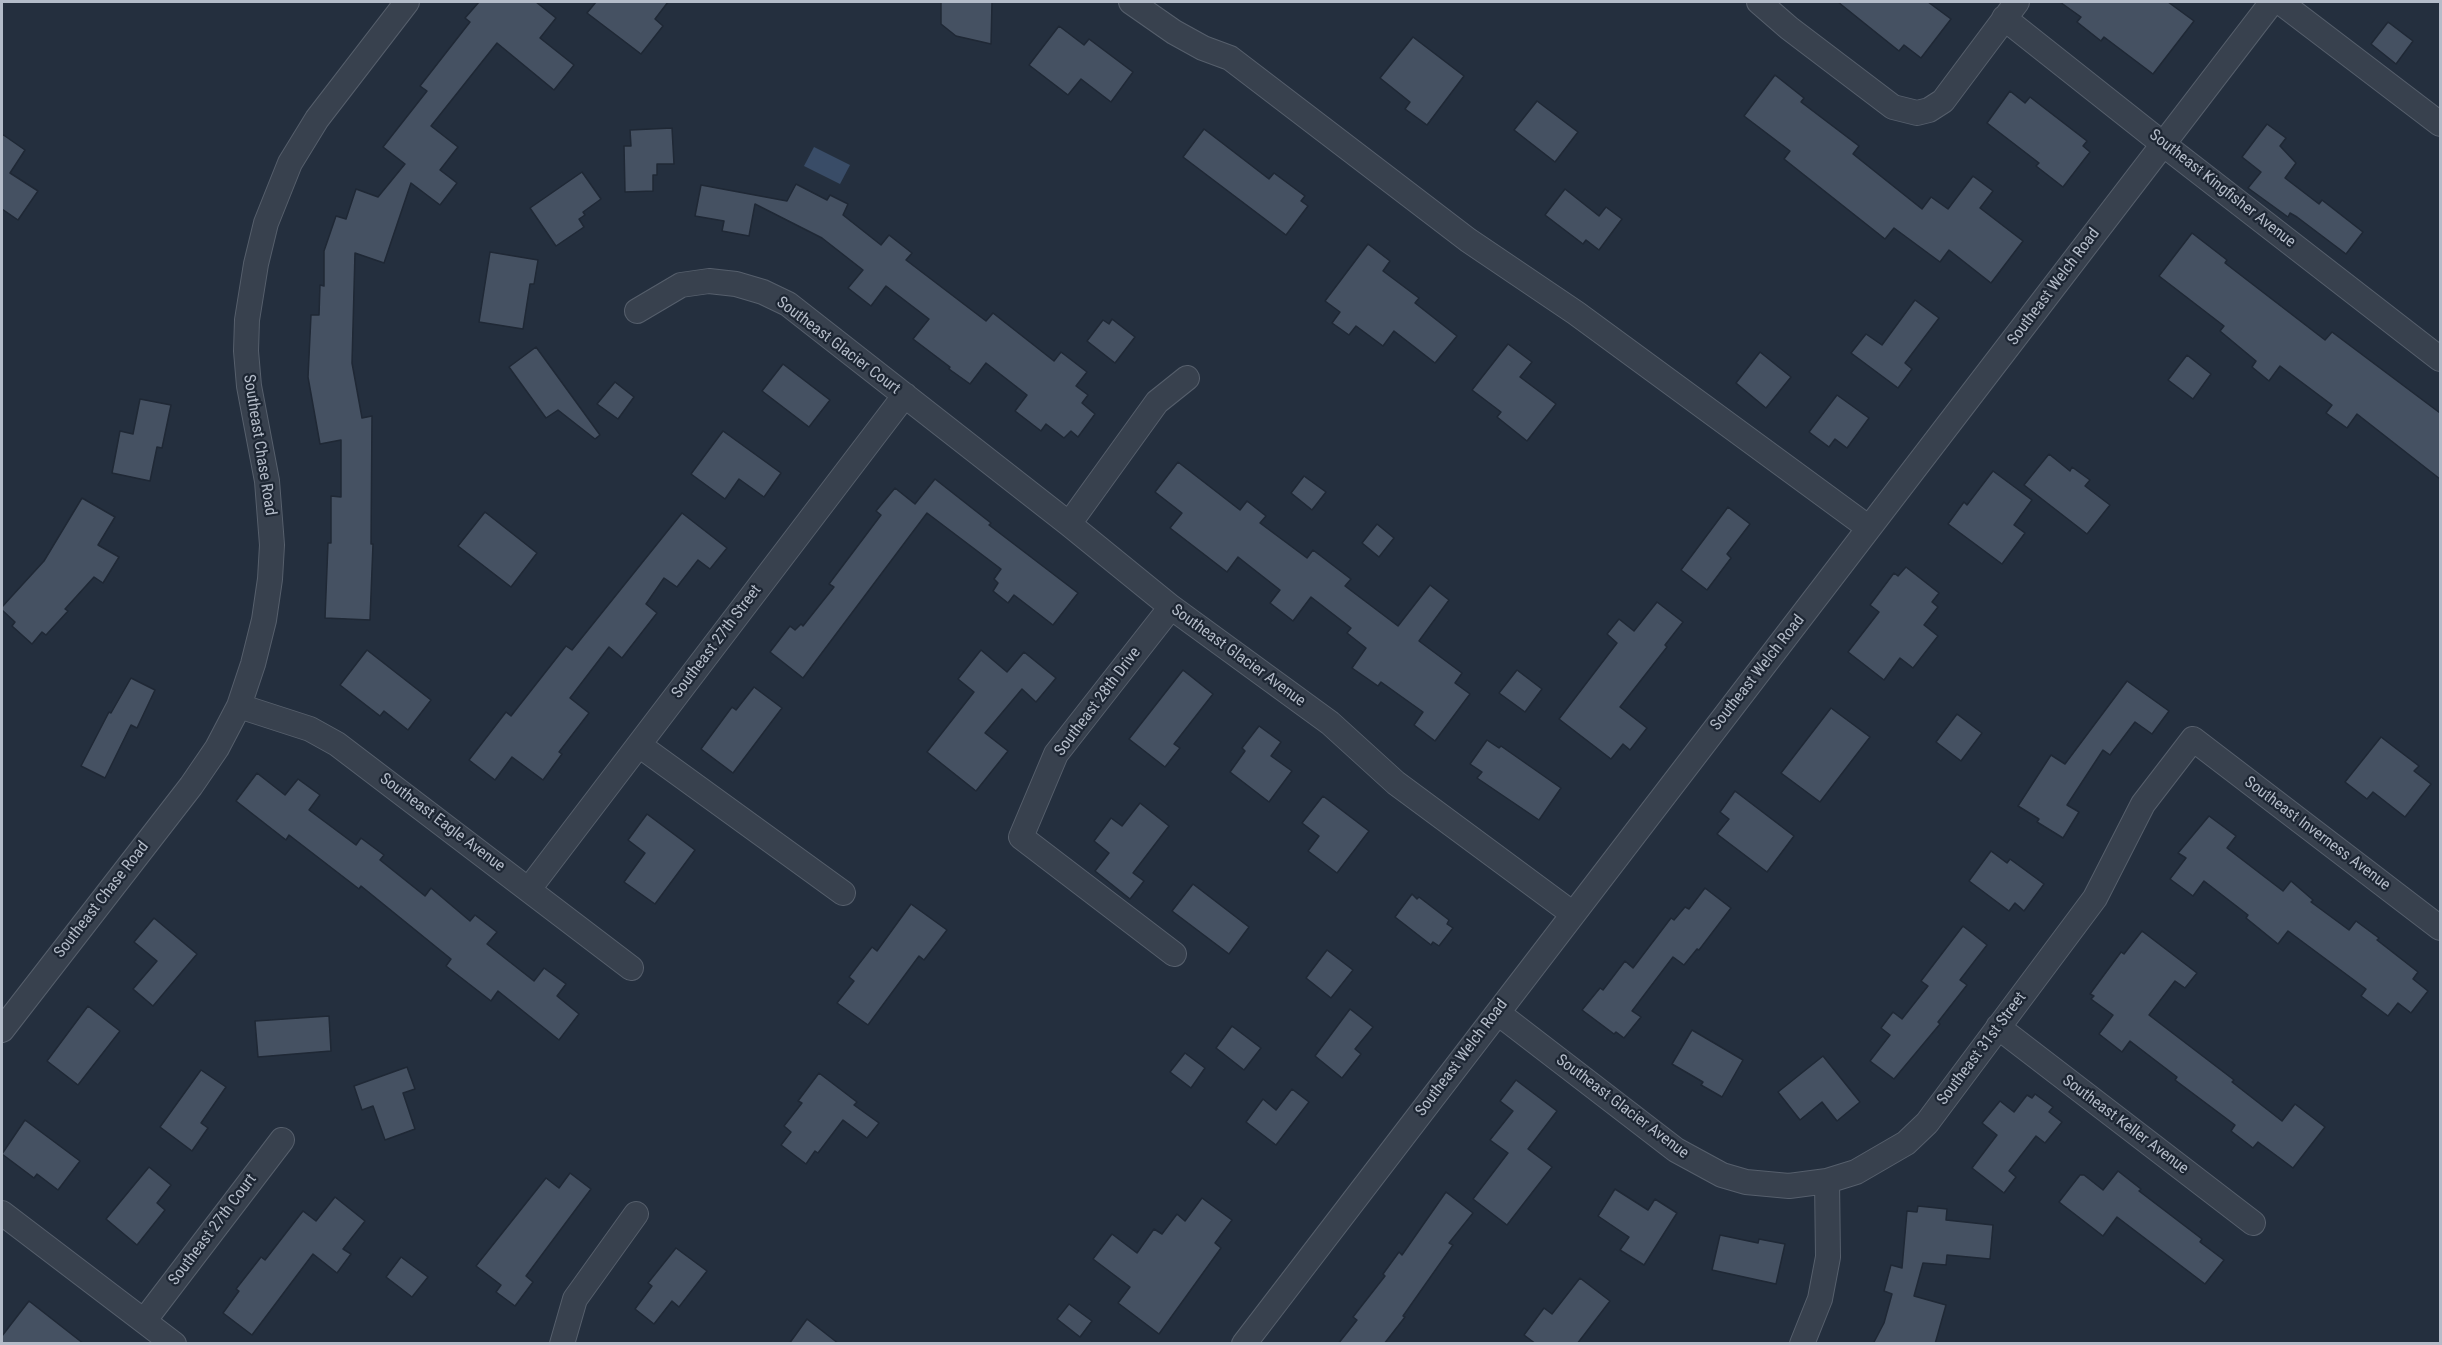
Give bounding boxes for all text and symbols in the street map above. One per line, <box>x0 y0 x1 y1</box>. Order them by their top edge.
street label: Southeast Kingfisher Avenue <box>2145 126 2299 252</box>
street label: Southeast Welch Road <box>2004 225 2104 349</box>
street label: Southeast Glacier Court <box>772 293 904 399</box>
street label: Southeast Chase Road <box>238 373 280 517</box>
street label: Southeast 27th Street <box>668 582 766 702</box>
street label: Southeast Glacier Avenue <box>1167 601 1309 711</box>
street label: Southeast Welch Road <box>1707 611 1809 735</box>
street label: Southeast 28th Drive <box>1051 644 1145 760</box>
street label: Southeast Eagle Avenue <box>376 770 508 876</box>
street label: Southeast Inverness Avenue <box>2240 773 2394 895</box>
street label: Southeast Chase Road <box>51 838 153 962</box>
street label: Southeast 31st Street <box>1933 989 2031 1109</box>
street label: Southeast Welch Road <box>1412 996 1512 1120</box>
street label: Southeast Glacier Avenue <box>1552 1051 1692 1163</box>
street label: Southeast Keller Avenue <box>2058 1071 2192 1179</box>
street label: Southeast 27th Court <box>165 1171 261 1289</box>

